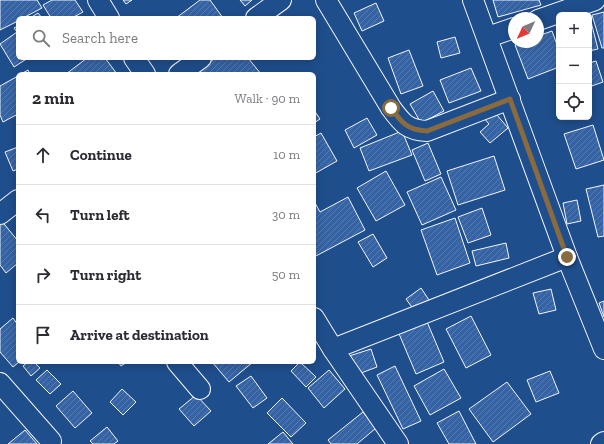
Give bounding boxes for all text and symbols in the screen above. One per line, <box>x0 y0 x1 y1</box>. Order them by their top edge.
north arrow <box>508 12 544 48</box>
map controls <box>556 12 592 120</box>
button: + <box>556 12 592 48</box>
search box <box>16 16 316 60</box>
icon: search <box>30 27 52 49</box>
text: Search here <box>62 29 138 47</box>
button: − <box>556 48 592 84</box>
button: locate <box>556 84 592 120</box>
text: 2 min <box>32 88 74 108</box>
text: Walk · 90 m <box>235 91 300 106</box>
route start <box>382 99 400 117</box>
icon: ahead <box>32 144 54 166</box>
text: Continue <box>70 146 132 164</box>
text: 10 m <box>273 147 300 162</box>
icon: left <box>32 204 54 226</box>
text: Turn left <box>70 206 130 224</box>
text: 30 m <box>272 207 300 222</box>
route end <box>558 248 576 266</box>
icon: right <box>32 264 54 286</box>
text: Turn right <box>70 266 141 284</box>
text: 50 m <box>272 267 300 282</box>
icon: arrive <box>32 324 54 346</box>
text: Arrive at destination <box>70 326 209 344</box>

